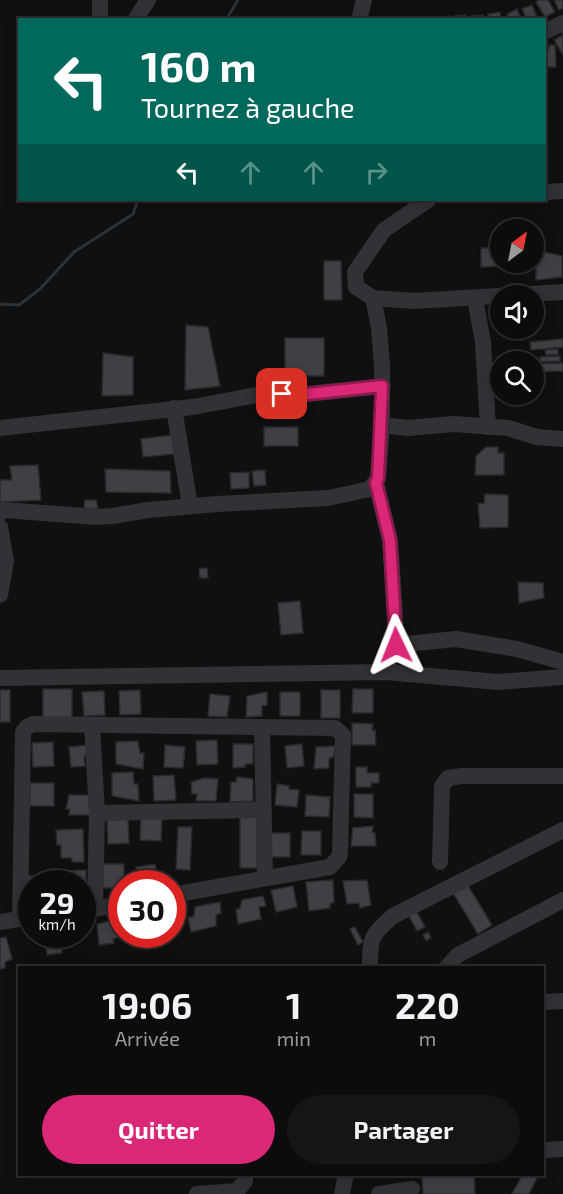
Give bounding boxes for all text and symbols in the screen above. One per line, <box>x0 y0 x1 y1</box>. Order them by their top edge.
text: 160 m <box>141 40 257 90</box>
icon: left <box>42 42 120 120</box>
text: Tournez à gauche <box>141 91 355 123</box>
icon: left <box>171 156 204 189</box>
icon: ahead <box>234 156 267 189</box>
icon: ahead <box>297 156 330 189</box>
icon: right <box>360 156 393 189</box>
north arrow <box>490 219 544 273</box>
map controls <box>490 219 544 405</box>
button: sound <box>490 285 544 339</box>
button: search <box>490 351 544 405</box>
pin <box>256 368 307 419</box>
icon: arrive <box>265 377 298 410</box>
position arrow <box>364 613 428 677</box>
speed limit sign: 30 <box>108 870 186 948</box>
text: 29 <box>39 884 75 920</box>
text: km/h <box>38 915 76 933</box>
text: 19:06 <box>102 983 192 1026</box>
text: 1 <box>286 983 302 1026</box>
text: 220 <box>395 983 460 1026</box>
text: Arrivée <box>115 1026 180 1050</box>
text: min <box>277 1026 311 1050</box>
text: m <box>419 1026 436 1050</box>
button: Quitter <box>42 1095 275 1164</box>
button: Partager <box>287 1095 520 1164</box>

